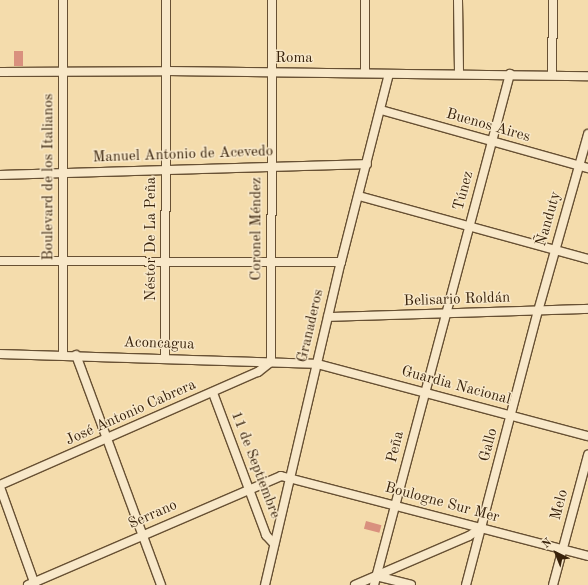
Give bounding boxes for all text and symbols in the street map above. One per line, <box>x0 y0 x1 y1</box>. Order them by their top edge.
street label: Roma <box>275 50 313 68</box>
street label: Boulevard de los Italianos <box>40 93 58 261</box>
street label: Buenos Aires <box>444 105 532 147</box>
street label: Manuel Antonio de Acevedo <box>92 143 274 167</box>
street label: Túnez <box>450 169 478 213</box>
street label: Néstor De La Peña <box>143 177 161 301</box>
street label: Coronel Méndez <box>248 177 266 281</box>
street label: Ñanduty <box>533 190 565 248</box>
street label: Granaderos <box>294 288 328 364</box>
street label: Belisario Roldán <box>403 289 511 311</box>
street label: Aconcagua <box>123 334 195 354</box>
street label: Guardia Nacional <box>399 363 513 409</box>
street label: José Antonio Cabrera <box>63 376 199 450</box>
street label: 11 de Septiembre <box>226 409 284 521</box>
street label: Gallo <box>476 426 502 464</box>
street label: Peña <box>383 429 409 465</box>
street label: Boulogne Sur Mer <box>383 479 501 527</box>
street label: Melo <box>547 488 573 522</box>
street label: Serrano <box>126 496 180 534</box>
north arrow <box>536 533 576 573</box>
text: N <box>541 537 554 551</box>

